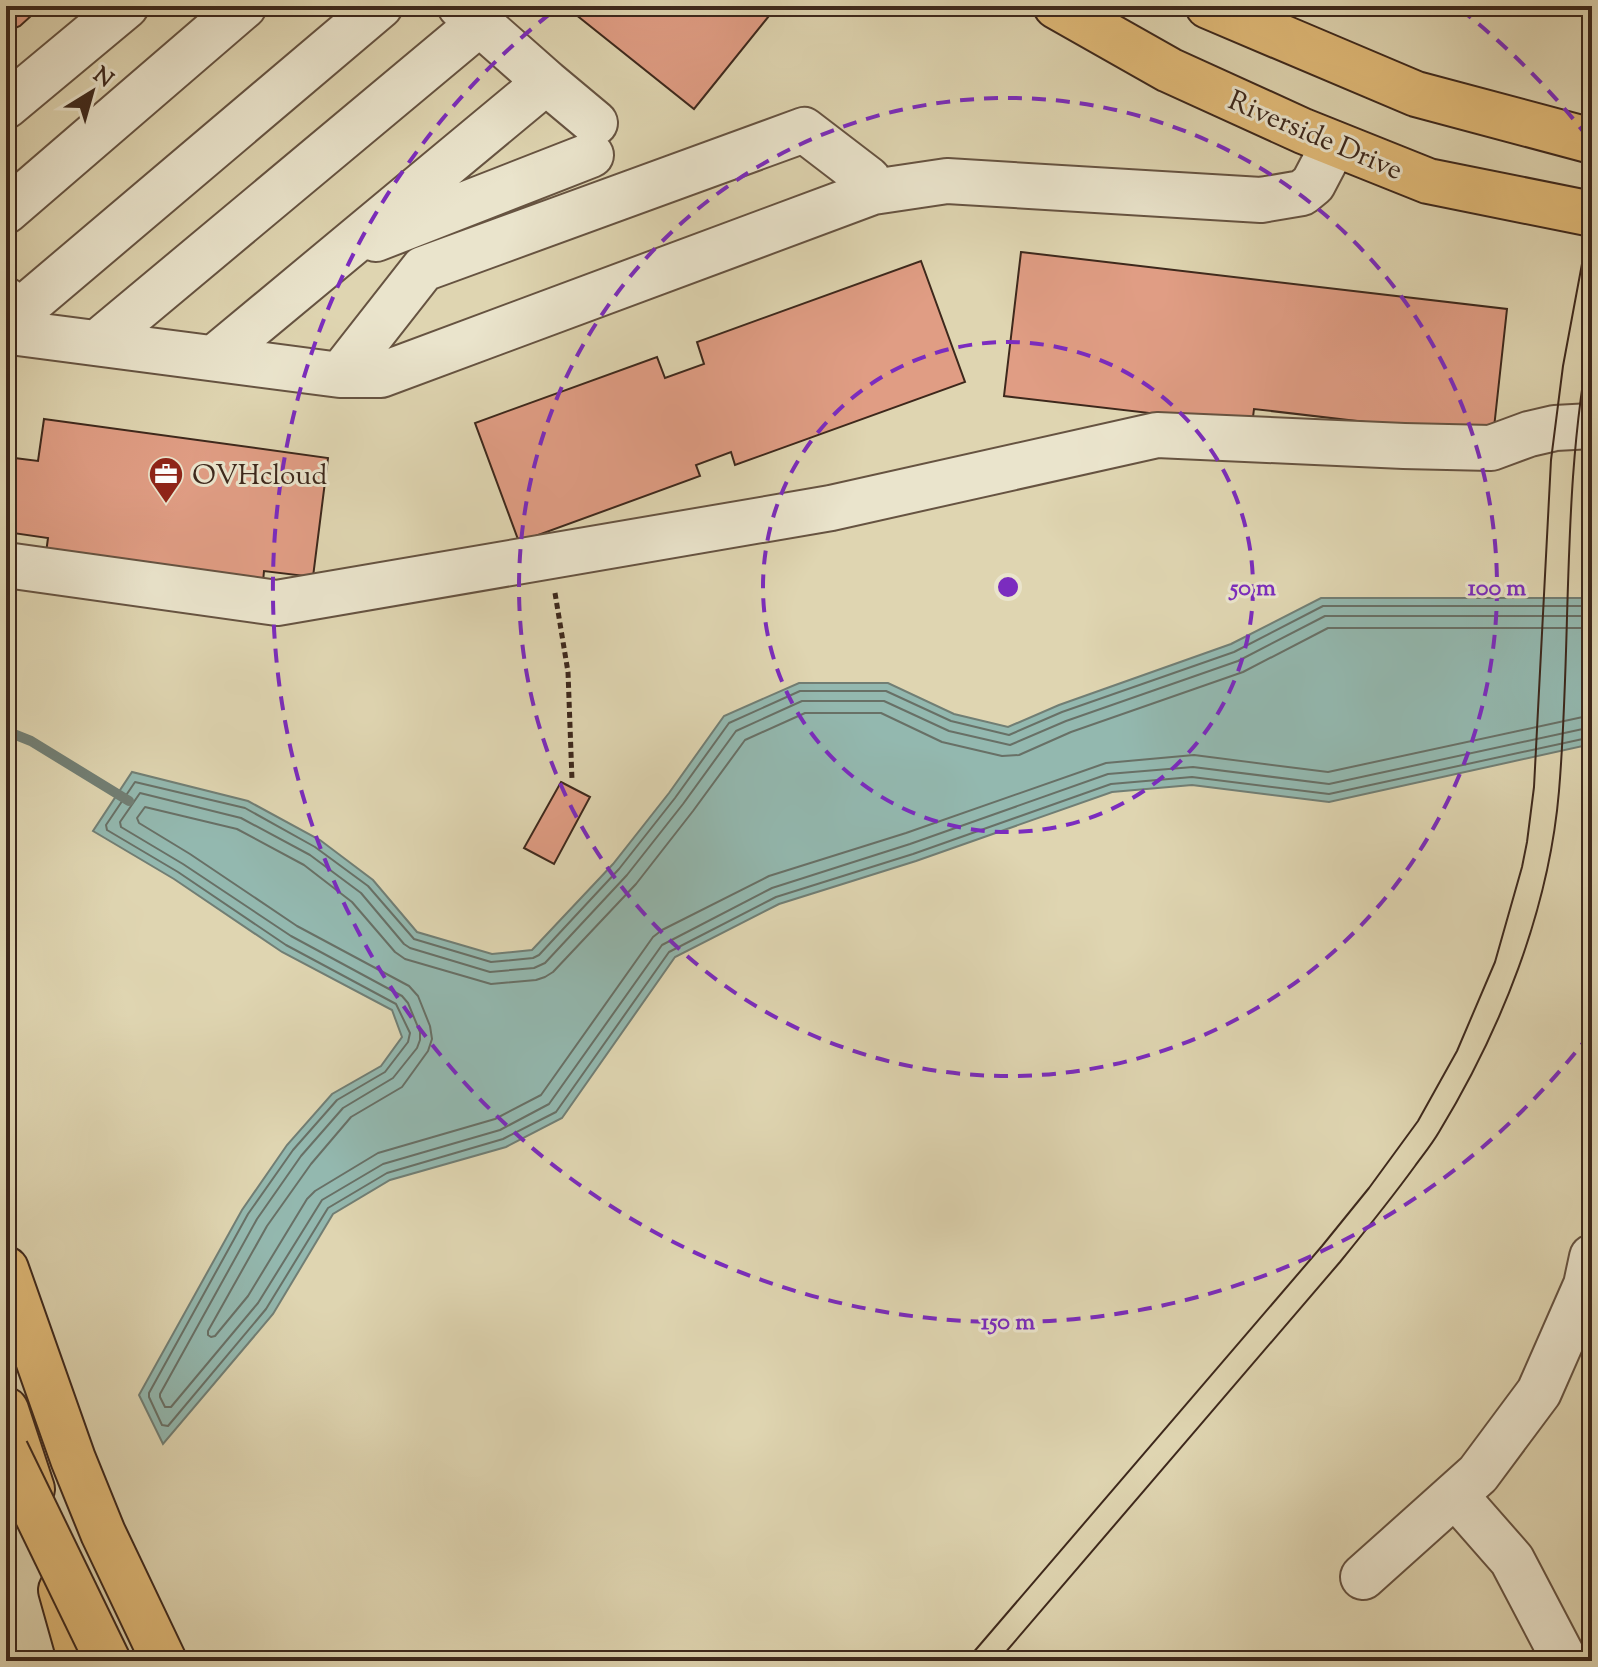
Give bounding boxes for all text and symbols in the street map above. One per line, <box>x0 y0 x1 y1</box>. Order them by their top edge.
north arrow <box>52 52 132 132</box>
text: N <box>86 60 119 97</box>
street label: Riverside Drive <box>1221 82 1408 192</box>
office icon: OVHcloud <box>147 455 185 505</box>
place label: OVHcloud <box>192 457 327 497</box>
text: 50 m <box>1228 572 1276 606</box>
text: 100 m <box>1468 572 1526 606</box>
centre of rings <box>994 573 1022 601</box>
text: 150 m <box>981 1306 1035 1340</box>

